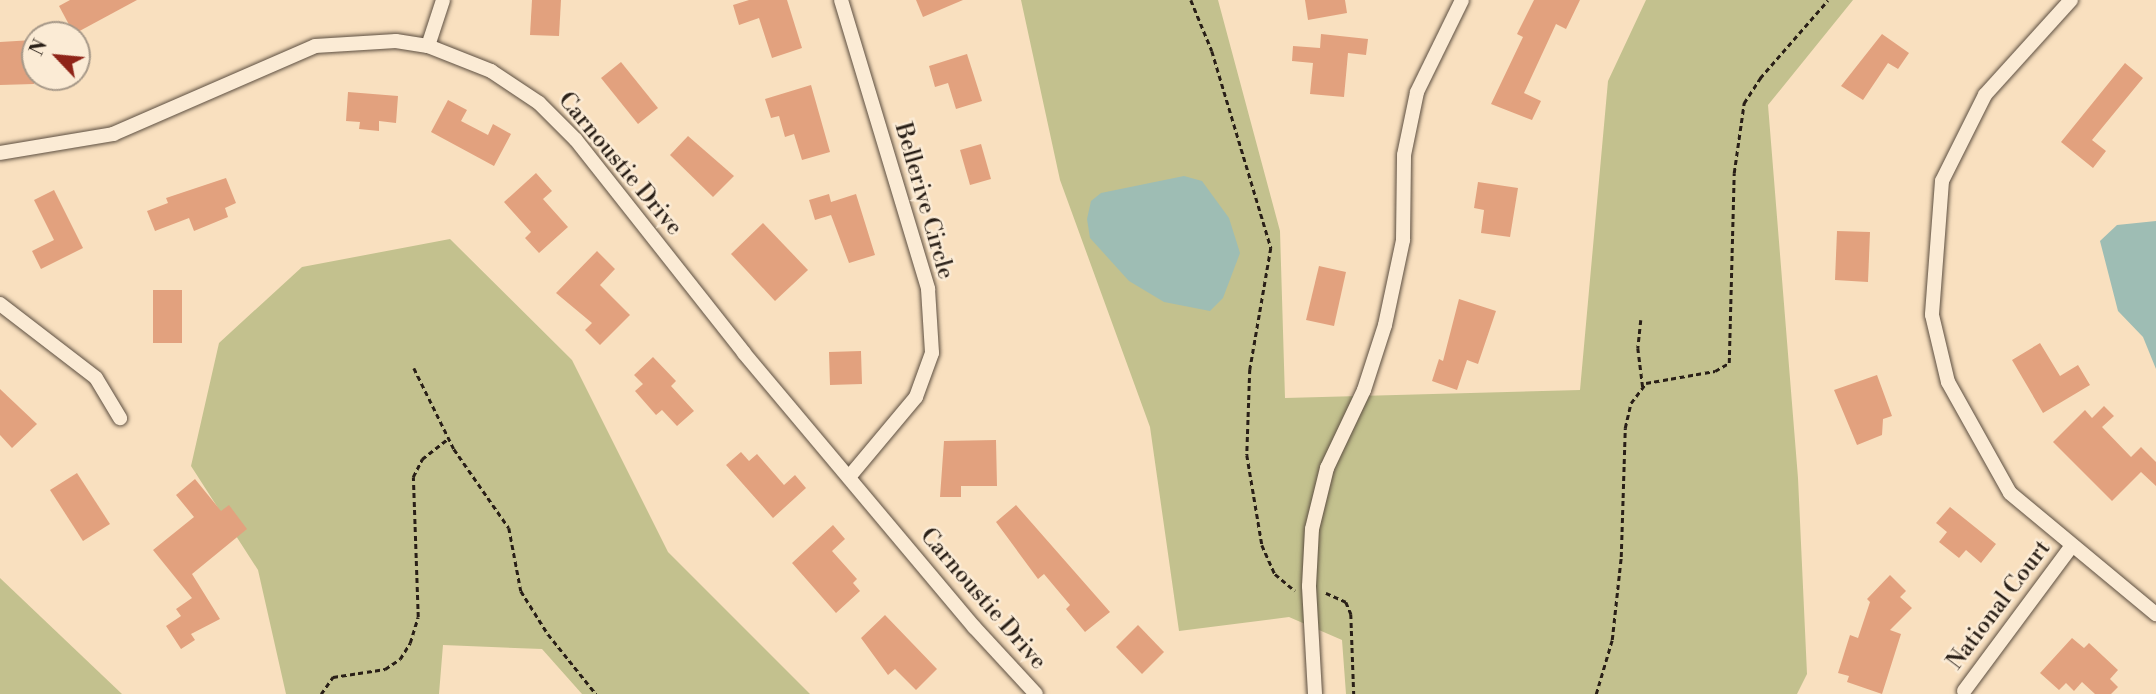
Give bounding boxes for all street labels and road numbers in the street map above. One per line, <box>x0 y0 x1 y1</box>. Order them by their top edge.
street label: Carnoustie Drive <box>552 87 688 241</box>
street label: Bellerive Circle <box>888 120 960 282</box>
street label: Carnoustie Drive <box>914 523 1052 675</box>
street label: National Court <box>1941 535 2057 675</box>

